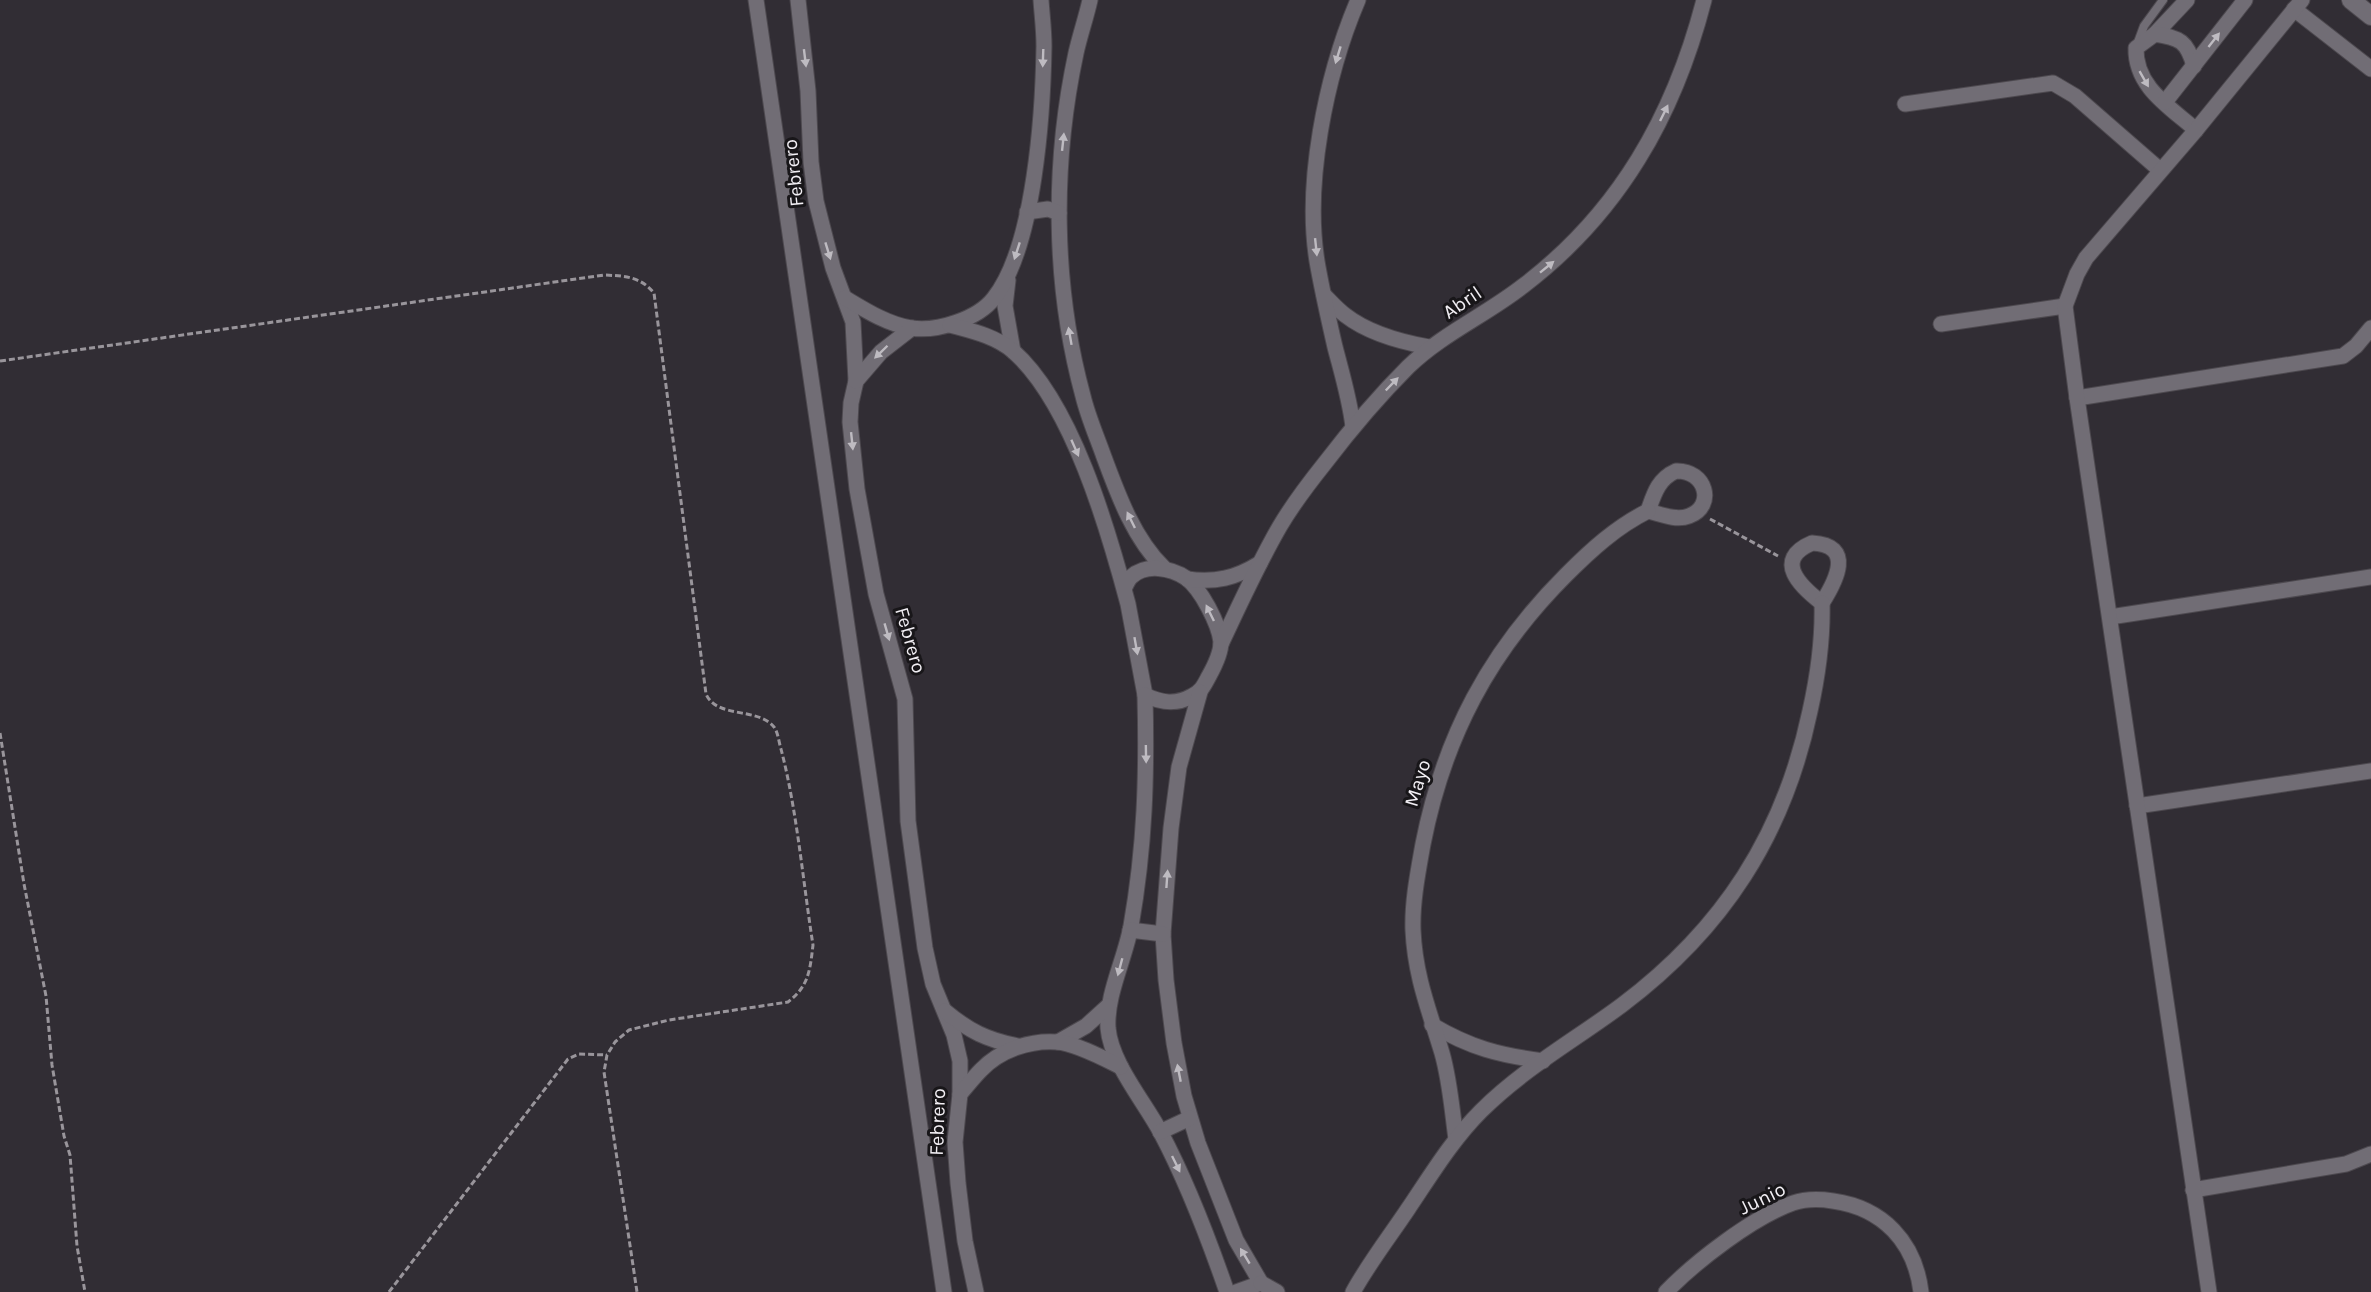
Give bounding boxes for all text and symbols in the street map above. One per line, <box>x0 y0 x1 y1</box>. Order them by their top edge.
one-way arrow <box>2208 32 2221 48</box>
one-way arrow <box>1333 46 1342 64</box>
one-way arrow <box>800 49 809 68</box>
one-way arrow <box>1039 49 1048 68</box>
one-way arrow <box>2139 71 2149 88</box>
one-way arrow <box>1659 104 1668 121</box>
one-way arrow <box>1058 132 1068 151</box>
street label: Febrero <box>779 138 808 208</box>
one-way arrow <box>1311 238 1321 257</box>
one-way arrow <box>824 242 833 260</box>
one-way arrow <box>1012 242 1021 260</box>
one-way arrow <box>1539 260 1555 273</box>
street label: Abril <box>1438 281 1486 324</box>
one-way arrow <box>1065 326 1074 345</box>
one-way arrow <box>875 344 889 358</box>
one-way arrow <box>1385 376 1399 391</box>
one-way arrow <box>847 431 857 450</box>
one-way arrow <box>1070 440 1079 457</box>
one-way arrow <box>1126 512 1136 529</box>
street label: Febrero <box>890 604 931 676</box>
one-way arrow <box>1206 604 1216 622</box>
one-way arrow <box>883 623 892 641</box>
one-way arrow <box>1132 637 1141 656</box>
one-way arrow <box>1142 744 1151 763</box>
street label: Mayo <box>1399 757 1436 810</box>
one-way arrow <box>1162 869 1172 888</box>
one-way arrow <box>1115 958 1125 976</box>
one-way arrow <box>1174 1063 1183 1082</box>
street label: Febrero <box>925 1088 950 1156</box>
one-way arrow <box>1172 1156 1181 1173</box>
street label: Junio <box>1735 1177 1789 1220</box>
one-way arrow <box>1240 1247 1250 1264</box>

